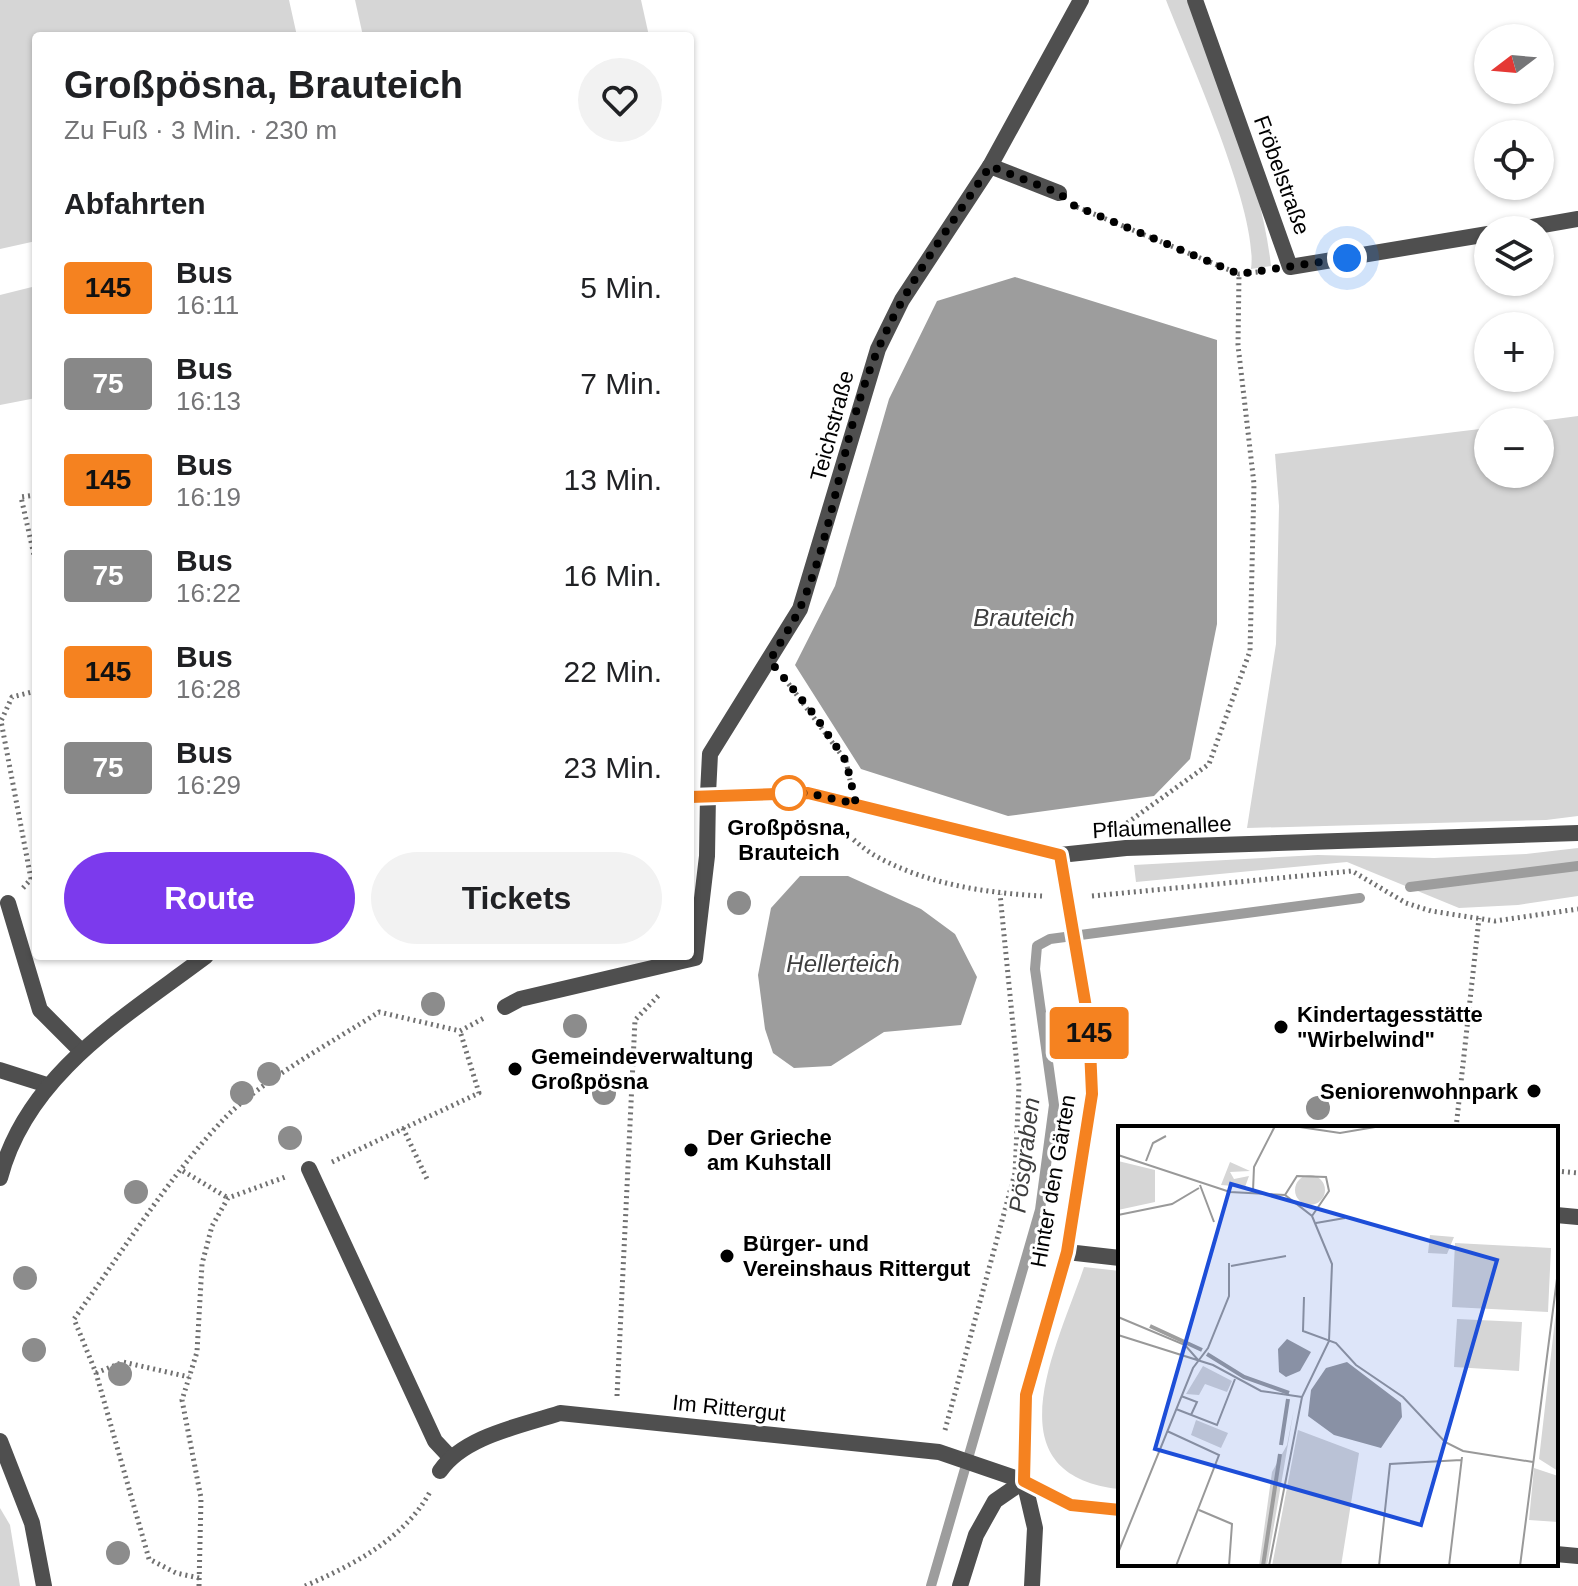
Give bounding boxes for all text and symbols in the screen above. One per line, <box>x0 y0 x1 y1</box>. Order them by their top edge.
north arrow <box>1474 24 1554 104</box>
map controls <box>1474 24 1554 488</box>
button: heart <box>578 58 662 142</box>
text: Großpösna, Brauteich <box>64 64 463 106</box>
street label: Fröbelstraße <box>1249 112 1315 238</box>
text: Zu Fuß · 3 Min. · 230 m <box>64 115 337 145</box>
button: locate <box>1474 120 1554 200</box>
text: Abfahrten <box>64 187 206 220</box>
button: layers <box>1474 216 1554 296</box>
your location <box>1327 238 1367 278</box>
text: Bus <box>176 256 233 289</box>
text: 5 Min. <box>580 271 662 304</box>
text: 145 <box>85 272 131 303</box>
text: 16:11 <box>176 290 239 320</box>
button: + <box>1474 312 1554 392</box>
text: Bus <box>176 352 233 385</box>
text: 7 Min. <box>580 367 662 400</box>
text: 75 <box>92 368 124 399</box>
street label: Teichstraße <box>805 368 859 484</box>
text: 16:13 <box>176 386 241 416</box>
button: − <box>1474 408 1554 488</box>
text: Bus <box>176 448 233 481</box>
text: 13 Min. <box>564 463 662 496</box>
text: 145 <box>85 464 131 495</box>
text: 16:19 <box>176 482 241 512</box>
text: Bus <box>176 544 233 577</box>
text: 16 Min. <box>564 559 662 592</box>
text: 75 <box>92 560 124 591</box>
text: 16:22 <box>176 578 241 608</box>
water label: Brauteich <box>973 604 1075 631</box>
text: Bus <box>176 640 233 673</box>
text: 22 Min. <box>564 655 662 688</box>
text: 145 <box>85 656 131 687</box>
text: 16:28 <box>176 674 241 704</box>
text: Bus <box>176 736 233 769</box>
text: 23 Min. <box>564 751 662 784</box>
text: 75 <box>92 752 124 783</box>
text: 16:29 <box>176 770 241 800</box>
marker: Großpösna, Brauteich <box>772 776 806 810</box>
street label: Pflaumenallee <box>1092 811 1232 843</box>
place label: Großpösna, Brauteich <box>727 815 851 865</box>
button: Route <box>64 852 355 944</box>
button: Tickets <box>371 852 662 944</box>
water label: Hellerteich <box>786 950 900 977</box>
place label: Kindertagesstätte "Wirbelwind" <box>1297 1002 1483 1052</box>
line badge: 145 <box>1043 1007 1135 1059</box>
text: 145 <box>1066 1017 1112 1048</box>
marker: Kindertagesstätte "Wirbelwind" <box>1272 1018 1290 1036</box>
place label: Gemeindeverwaltung Großpösna <box>531 1044 754 1094</box>
marker: Gemeindeverwaltung Großpösna <box>506 1060 524 1078</box>
place label: Seniorenwohnpark <box>1320 1079 1519 1104</box>
marker: Seniorenwohnpark <box>1525 1082 1543 1100</box>
street label: Hinter den Gärten <box>1026 1093 1080 1269</box>
water label: Pösgraben <box>1004 1096 1044 1214</box>
place label: Der Grieche am Kuhstall <box>707 1125 832 1175</box>
inset map <box>1118 1126 1558 1566</box>
marker: Der Grieche am Kuhstall <box>682 1141 700 1159</box>
place label: Bürger- und Vereinshaus Rittergut <box>743 1231 971 1281</box>
marker: Bürger- und Vereinshaus Rittergut <box>718 1247 736 1265</box>
street label: Im Rittergut <box>671 1390 787 1426</box>

